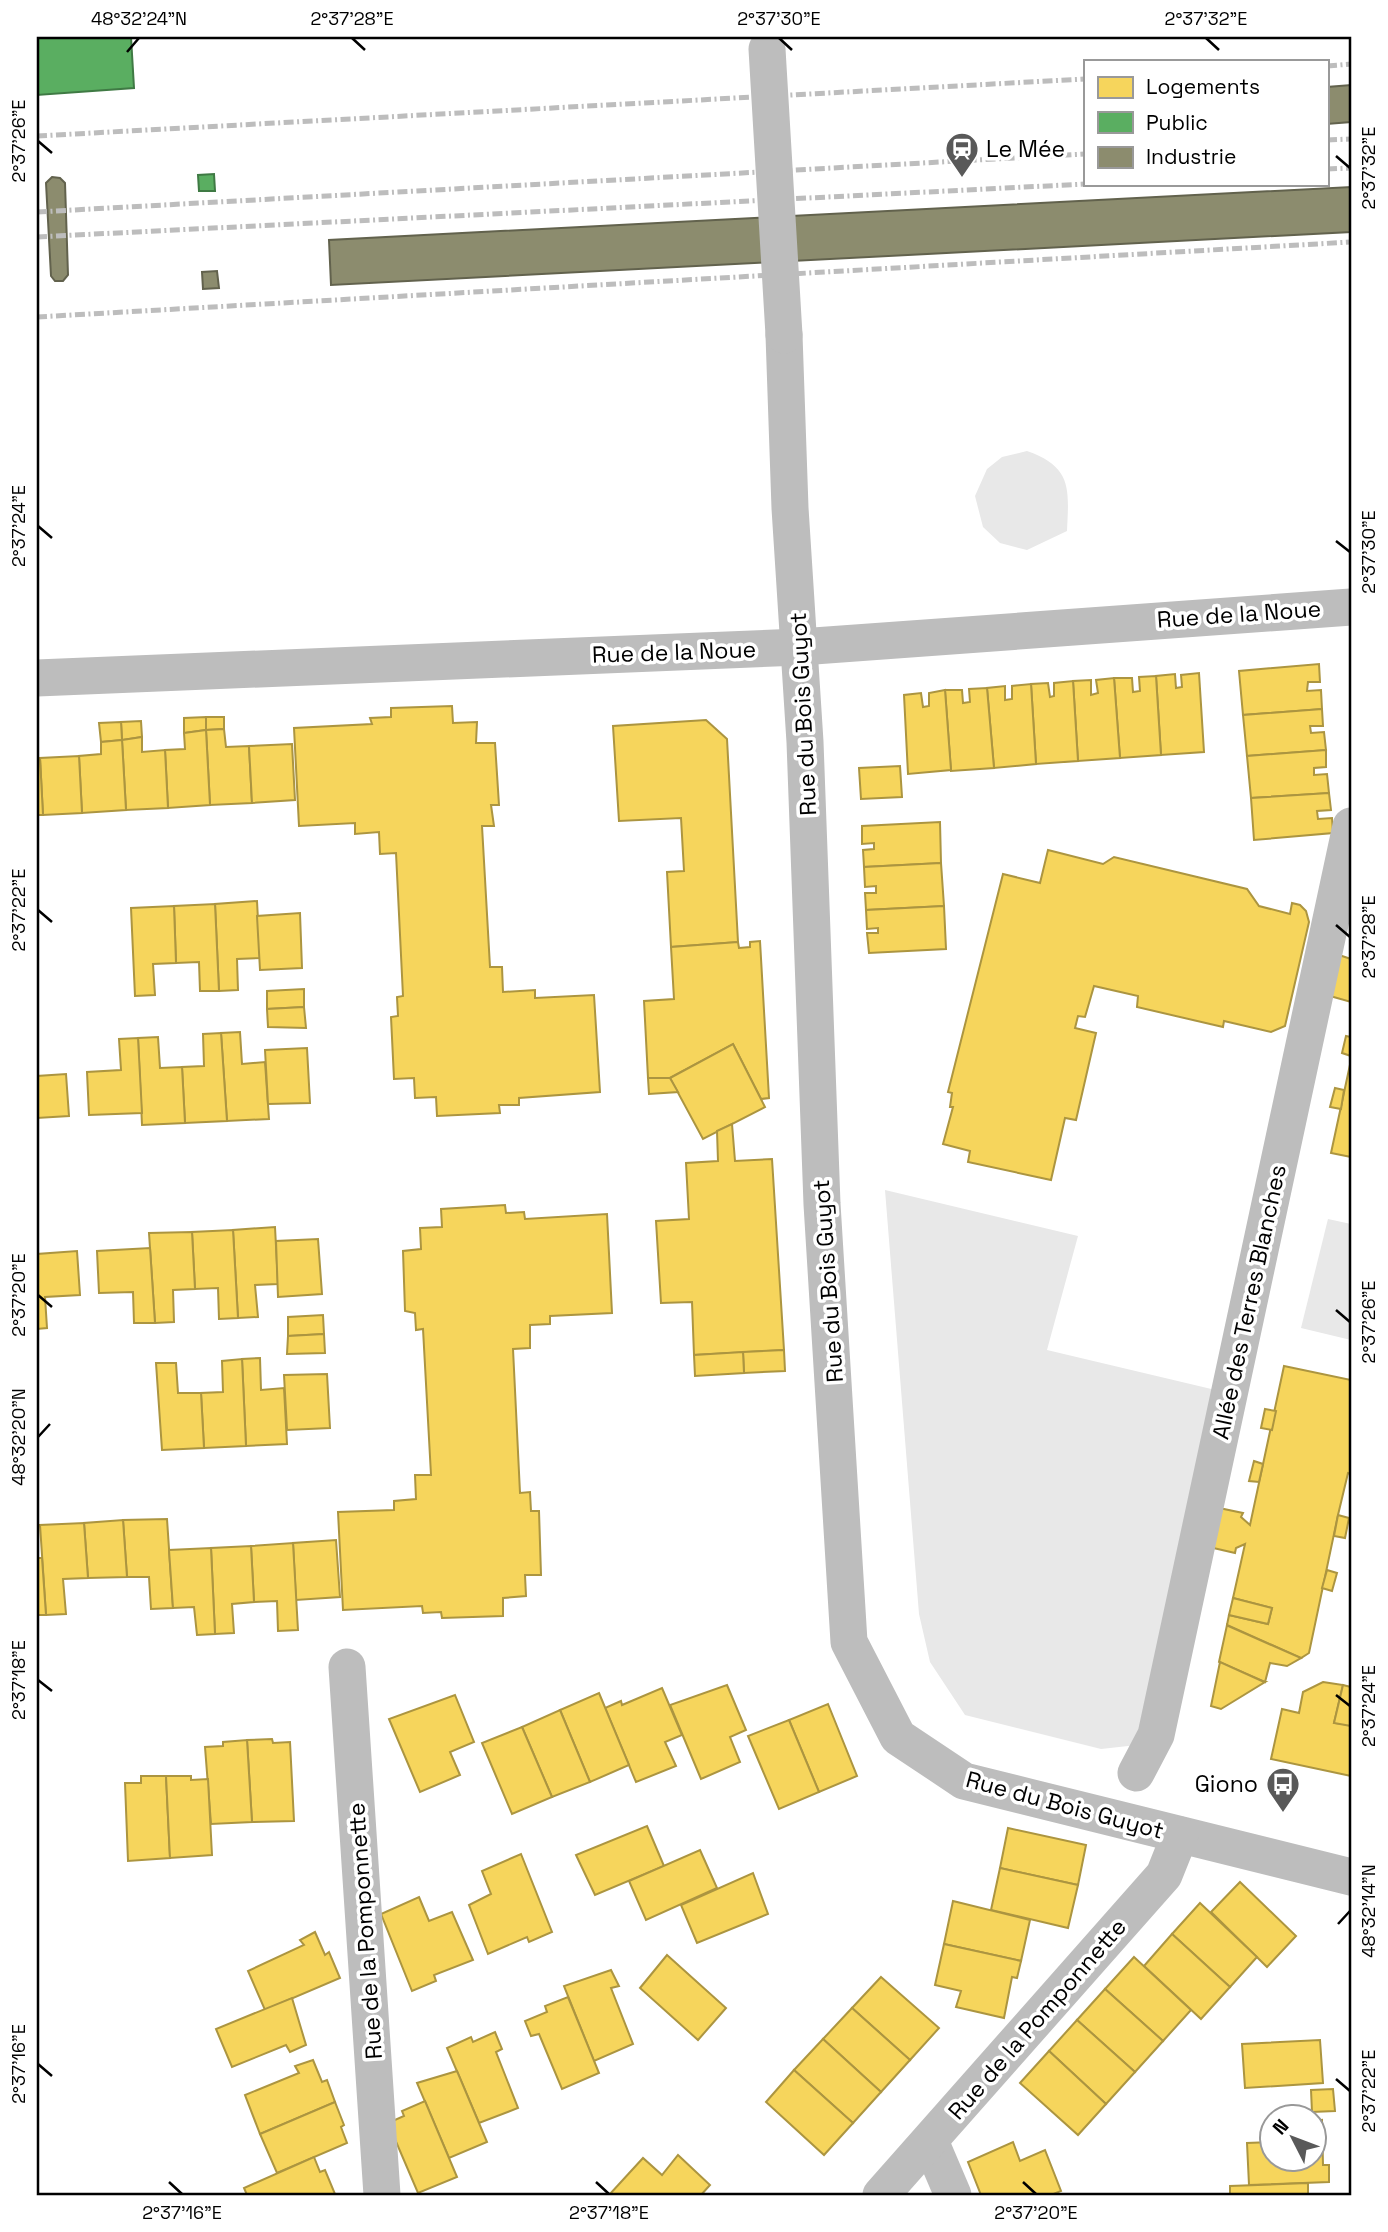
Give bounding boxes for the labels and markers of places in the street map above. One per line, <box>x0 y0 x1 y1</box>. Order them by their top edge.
station icon: Le Mée <box>943 130 981 179</box>
place label: Le Mée <box>986 134 1065 164</box>
bus stop icon: Giono <box>1264 1765 1302 1814</box>
place label: Giono <box>1195 1769 1258 1799</box>

